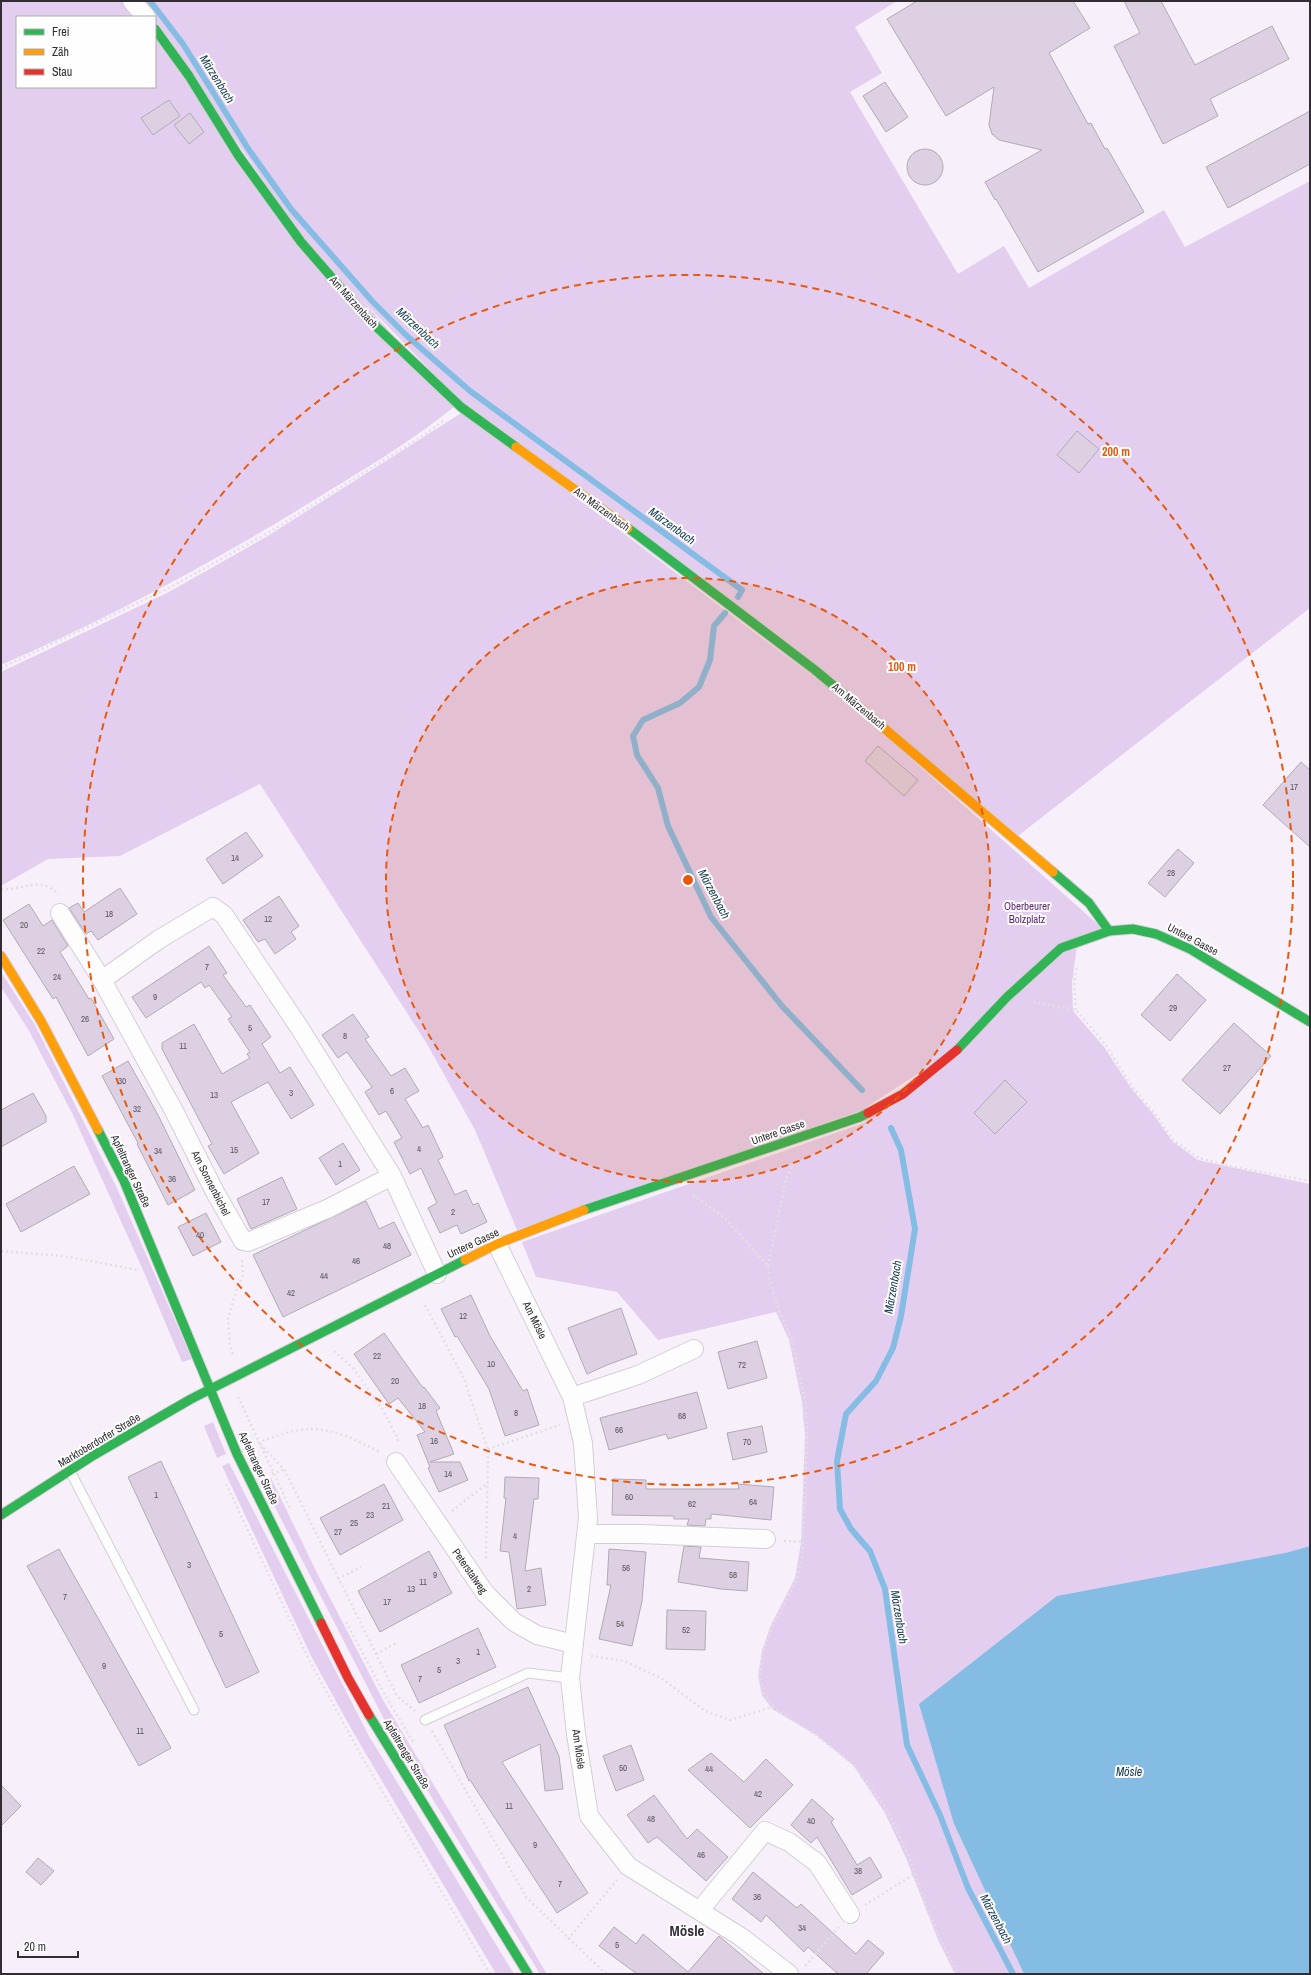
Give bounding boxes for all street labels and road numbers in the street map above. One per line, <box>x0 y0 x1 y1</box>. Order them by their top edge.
street label: Am Märzenbach <box>326 272 381 331</box>
street label: Am Märzenbach <box>571 483 633 534</box>
street label: Am Märzenbach <box>829 679 889 732</box>
street label: Untere Gasse <box>1165 920 1221 958</box>
street label: Untere Gasse <box>749 1116 807 1148</box>
street label: Apfeltranger Straße <box>108 1131 154 1210</box>
street label: Am Sonnenbichel <box>188 1147 233 1218</box>
street label: Untere Gasse <box>445 1225 501 1261</box>
street label: Am Mösle <box>519 1298 550 1341</box>
street label: Marktoberdorfer Straße <box>55 1410 143 1470</box>
street label: Apfeltranger Straße <box>236 1428 282 1507</box>
street label: Peterstalweg <box>449 1546 491 1596</box>
street label: Apfeltranger Straße <box>380 1716 433 1791</box>
street label: Am Mösle <box>569 1727 589 1770</box>

